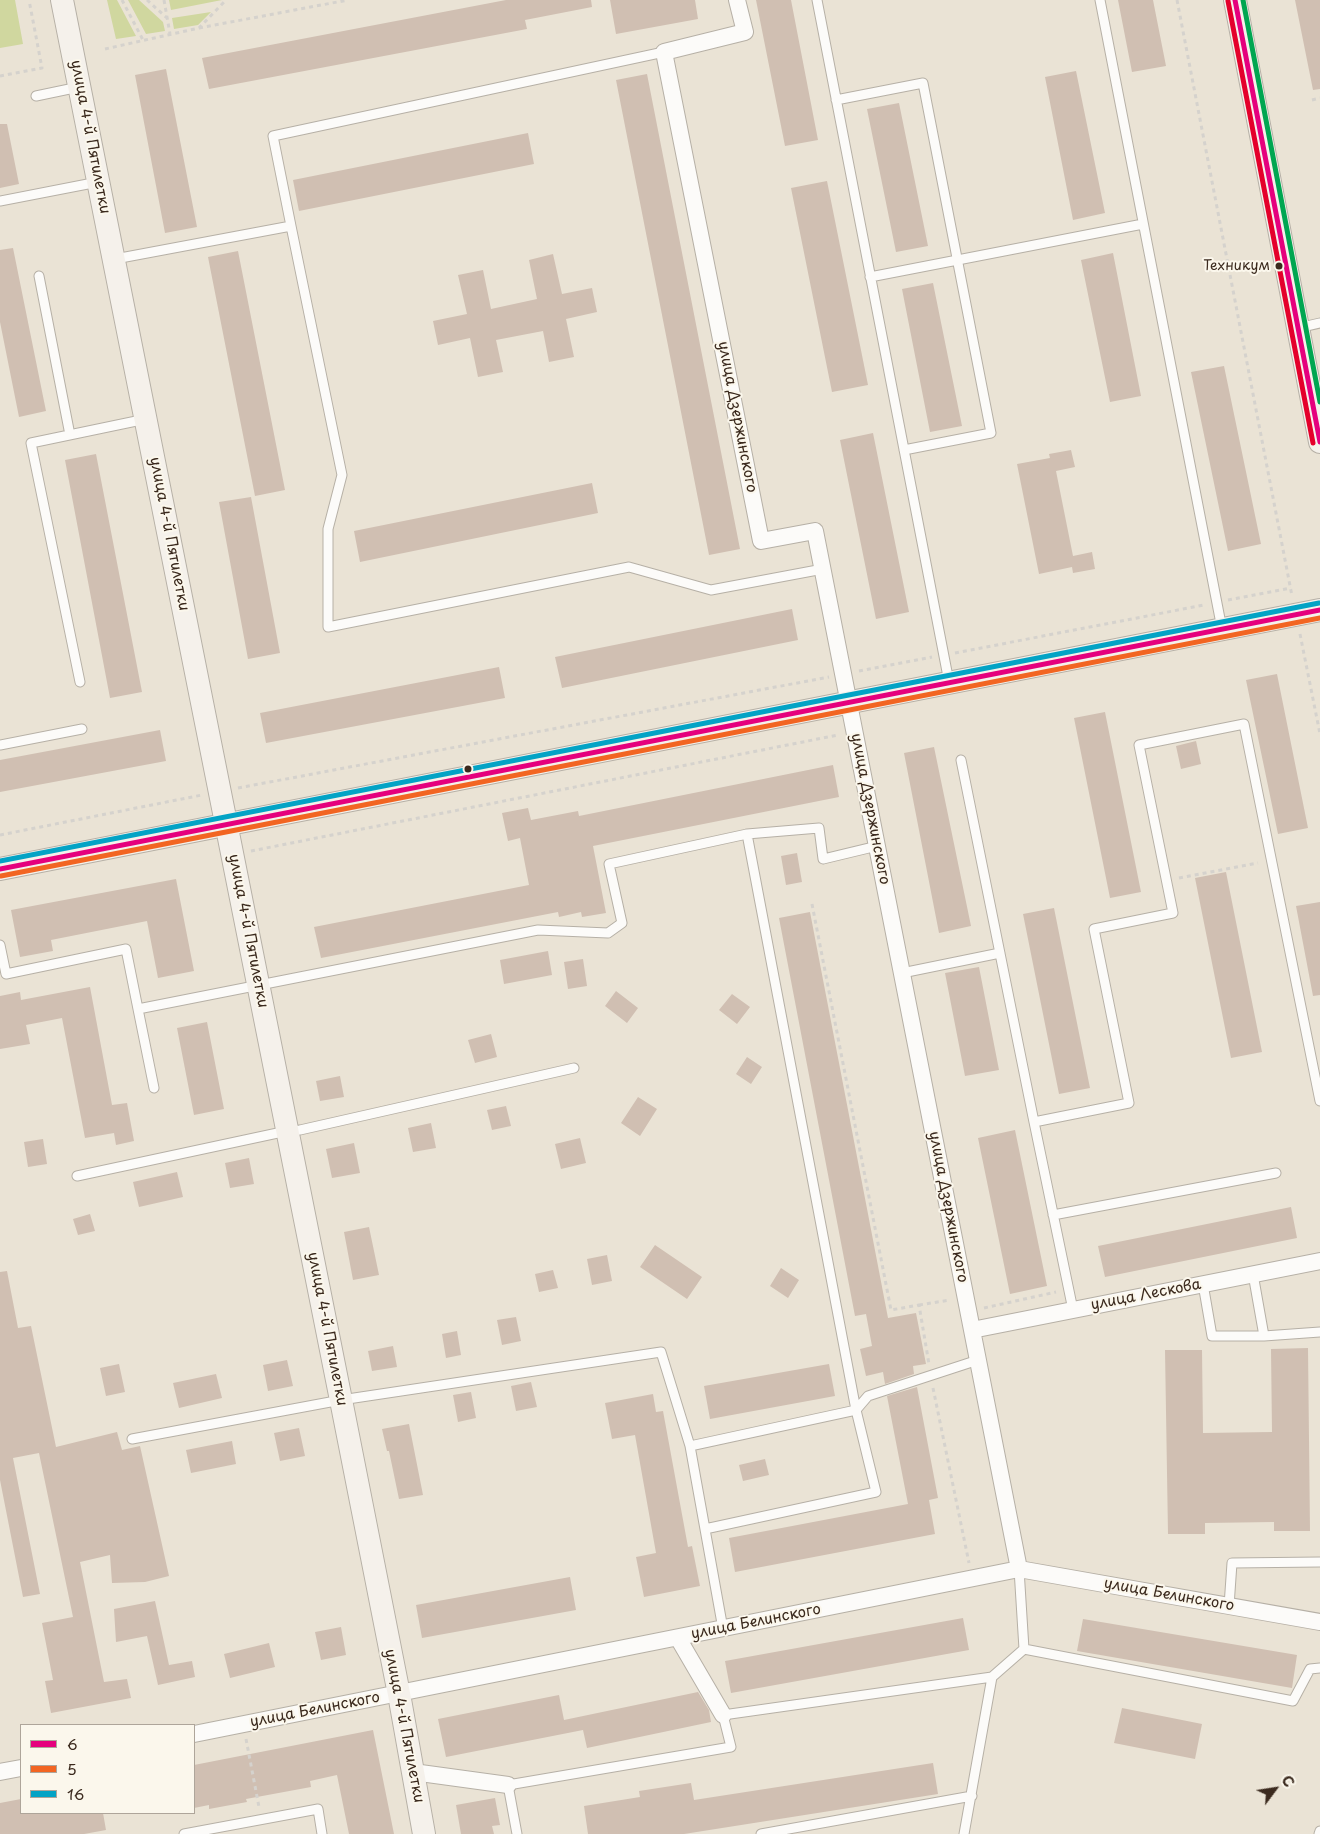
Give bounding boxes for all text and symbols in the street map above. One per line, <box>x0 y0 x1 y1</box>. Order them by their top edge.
street label: улица 4-й Пятилетки <box>66 58 114 216</box>
place label: Техникум <box>1203 258 1270 274</box>
marker: Техникум <box>1274 261 1284 271</box>
street label: улица Дзержинского <box>713 340 761 494</box>
street label: улица 4-й Пятилетки <box>145 455 193 613</box>
street label: улица Дзержинского <box>846 732 894 886</box>
unlabelled marker <box>463 764 473 774</box>
street label: улица 4-й Пятилетки <box>224 852 272 1010</box>
street label: улица Дзержинского <box>924 1130 972 1284</box>
street label: улица 4-й Пятилетки <box>303 1250 351 1408</box>
street label: улица Лескова <box>1089 1275 1203 1315</box>
street label: улица Белинского <box>1102 1575 1236 1615</box>
street label: улица Белинского <box>690 1601 822 1643</box>
street label: улица 4-й Пятилетки <box>380 1647 428 1805</box>
street label: улица Белинского <box>249 1689 381 1731</box>
legend <box>20 1724 195 1814</box>
text: 6 <box>67 1732 78 1755</box>
text: 5 <box>67 1757 77 1780</box>
north arrow <box>1250 1764 1300 1814</box>
text: С <box>1277 1771 1300 1791</box>
text: 16 <box>67 1782 84 1805</box>

